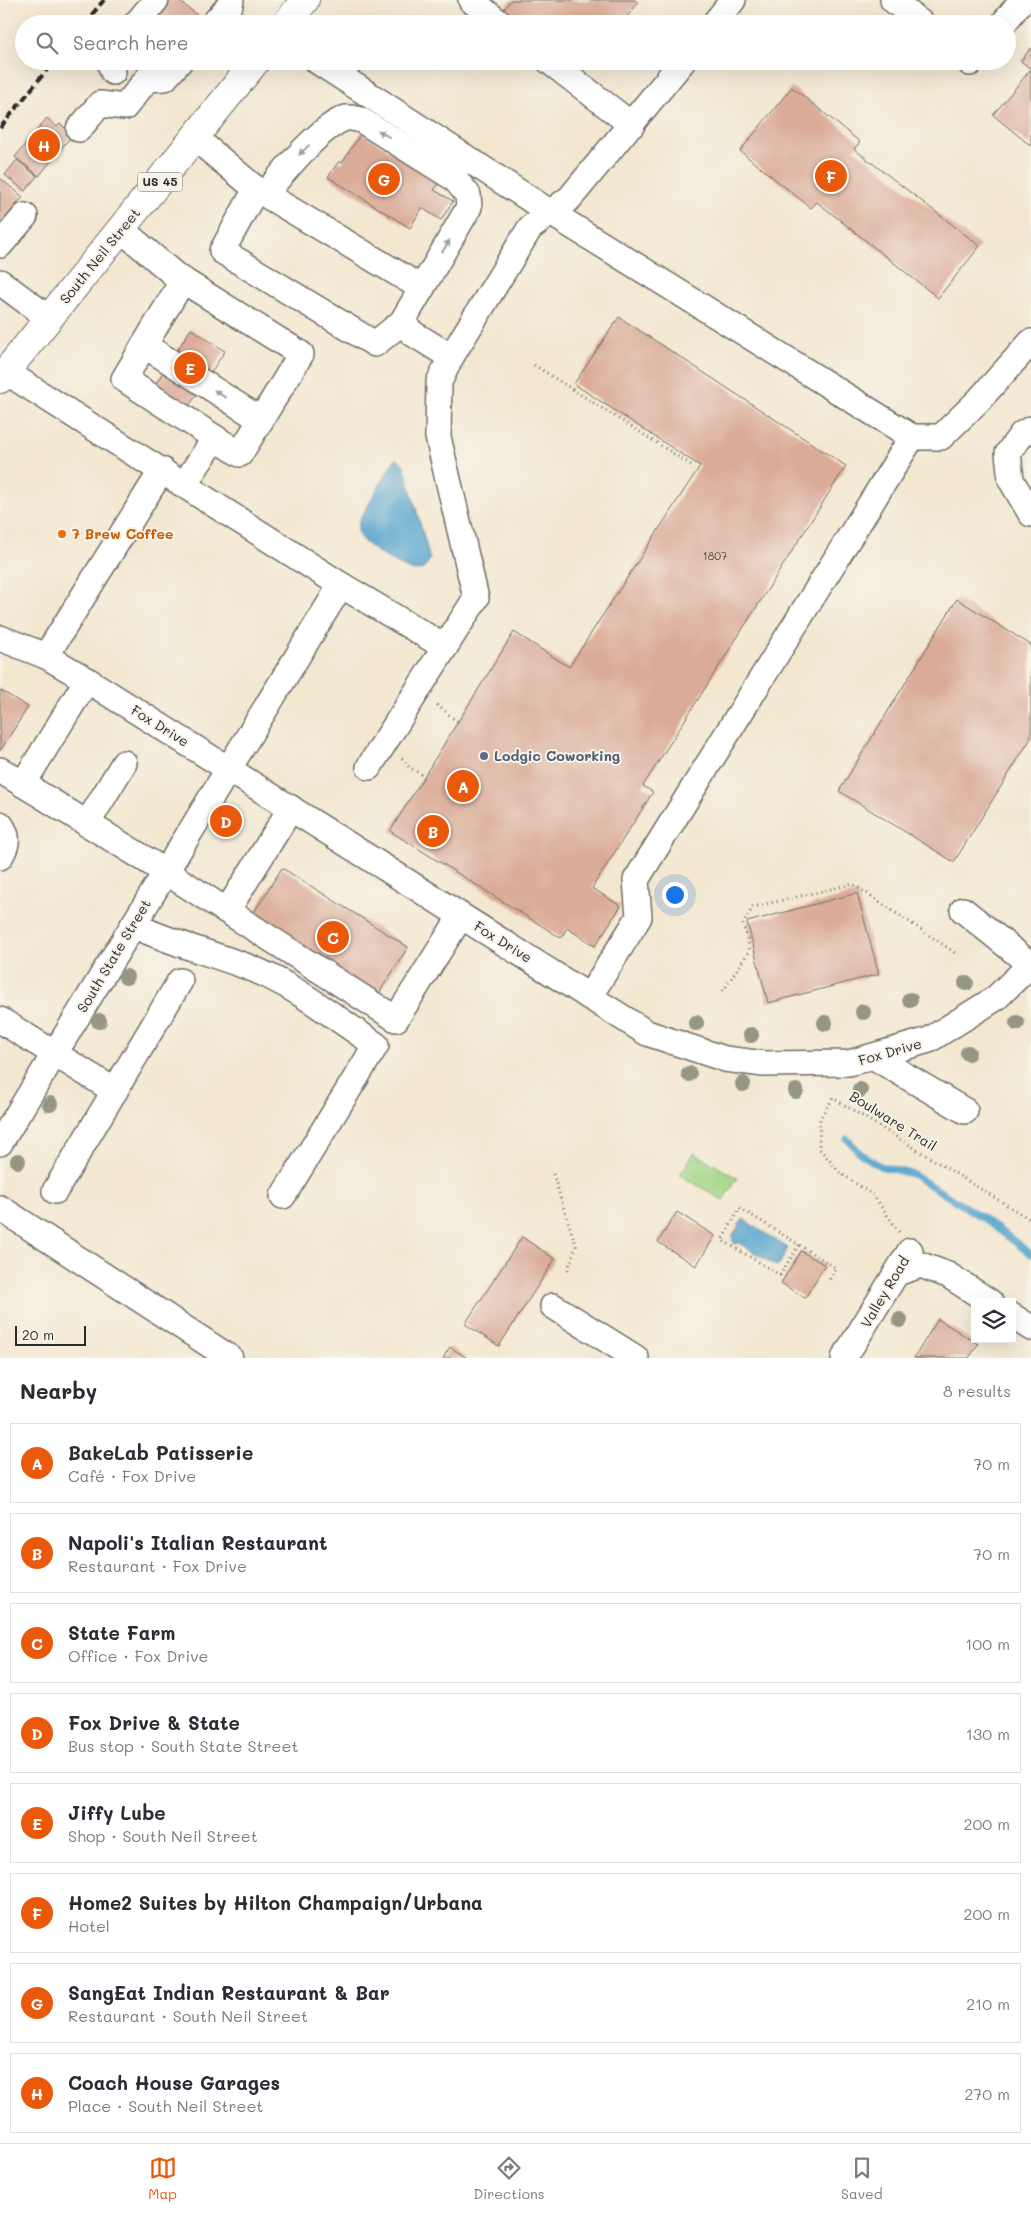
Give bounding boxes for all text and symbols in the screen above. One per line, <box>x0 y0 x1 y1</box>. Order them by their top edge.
search box <box>15 15 1016 70</box>
icon: search <box>33 29 61 57</box>
text: Search here <box>73 30 189 55</box>
pin: H <box>28 126 60 164</box>
one-way arrow <box>378 130 391 139</box>
one-way arrow <box>299 144 311 156</box>
pin: F <box>815 157 847 195</box>
pin: G <box>368 160 400 198</box>
road number: US 45 <box>138 172 182 192</box>
street label: South Neil Street <box>55 204 144 308</box>
one-way arrow <box>441 239 450 253</box>
pin: E <box>174 349 206 387</box>
one-way arrow <box>213 389 226 398</box>
place label: 7 Brew Coffee <box>72 524 173 543</box>
marker: 7 Brew Coffee <box>56 528 68 540</box>
house number: 1807 <box>703 548 727 563</box>
street label: Fox Drive <box>128 700 193 751</box>
place label: Lodgic Coworking <box>494 746 620 765</box>
marker: Lodgic Coworking <box>478 750 490 762</box>
pin: A <box>447 767 479 805</box>
pin: D <box>210 802 242 840</box>
pin: B <box>417 812 449 850</box>
your location <box>662 882 688 908</box>
street label: South State Street <box>72 896 155 1016</box>
street label: Fox Drive <box>471 916 536 967</box>
pin: C <box>317 918 349 956</box>
street label: Fox Drive <box>856 1033 924 1070</box>
street label: Boulware Trail <box>846 1086 940 1155</box>
street label: Valley Road <box>856 1252 913 1331</box>
map controls <box>971 1298 1016 1343</box>
button: layers <box>971 1298 1016 1343</box>
scale bar <box>15 1323 86 1346</box>
text: 20 m <box>22 1325 54 1344</box>
text: Nearby <box>20 1377 97 1404</box>
text: 8 results <box>943 1380 1011 1401</box>
text: BakeLab Patisserie <box>68 1440 253 1465</box>
text: A <box>31 1453 43 1474</box>
text: 70 m <box>973 1453 1010 1474</box>
text: Café · Fox Drive <box>68 1465 196 1486</box>
text: Napoli's Italian Restaurant <box>68 1530 327 1555</box>
text: B <box>32 1543 42 1564</box>
text: 70 m <box>973 1543 1010 1564</box>
text: Restaurant · Fox Drive <box>68 1555 247 1576</box>
text: State Farm <box>68 1620 175 1645</box>
text: C <box>31 1633 43 1654</box>
text: 100 m <box>965 1633 1010 1654</box>
text: Office · Fox Drive <box>68 1645 209 1666</box>
text: Fox Drive & State <box>68 1710 240 1735</box>
text: D <box>31 1723 43 1744</box>
text: 130 m <box>966 1723 1010 1744</box>
text: Bus stop · South State Street <box>68 1735 298 1756</box>
text: Jiffy Lube <box>68 1800 166 1825</box>
text: E <box>32 1813 42 1834</box>
text: 200 m <box>963 1813 1010 1834</box>
text: Shop · South Neil Street <box>68 1825 258 1846</box>
text: Home2 Suites by Hilton Champaign/Urbana <box>68 1890 483 1915</box>
text: F <box>32 1903 42 1924</box>
text: 200 m <box>963 1903 1010 1924</box>
text: Hotel <box>68 1915 110 1936</box>
text: SangEat Indian Restaurant & Bar <box>68 1980 390 2005</box>
text: G <box>31 1993 43 2014</box>
text: 210 m <box>966 1993 1010 2014</box>
text: Restaurant · South Neil Street <box>68 2005 308 2026</box>
text: Coach House Garages <box>68 2070 280 2095</box>
text: H <box>31 2083 43 2104</box>
text: 270 m <box>964 2083 1010 2104</box>
text: Place · South Neil Street <box>68 2095 263 2116</box>
tab: Map <box>148 2154 177 2203</box>
tab: Directions <box>473 2154 545 2203</box>
tab: Saved <box>841 2154 883 2203</box>

